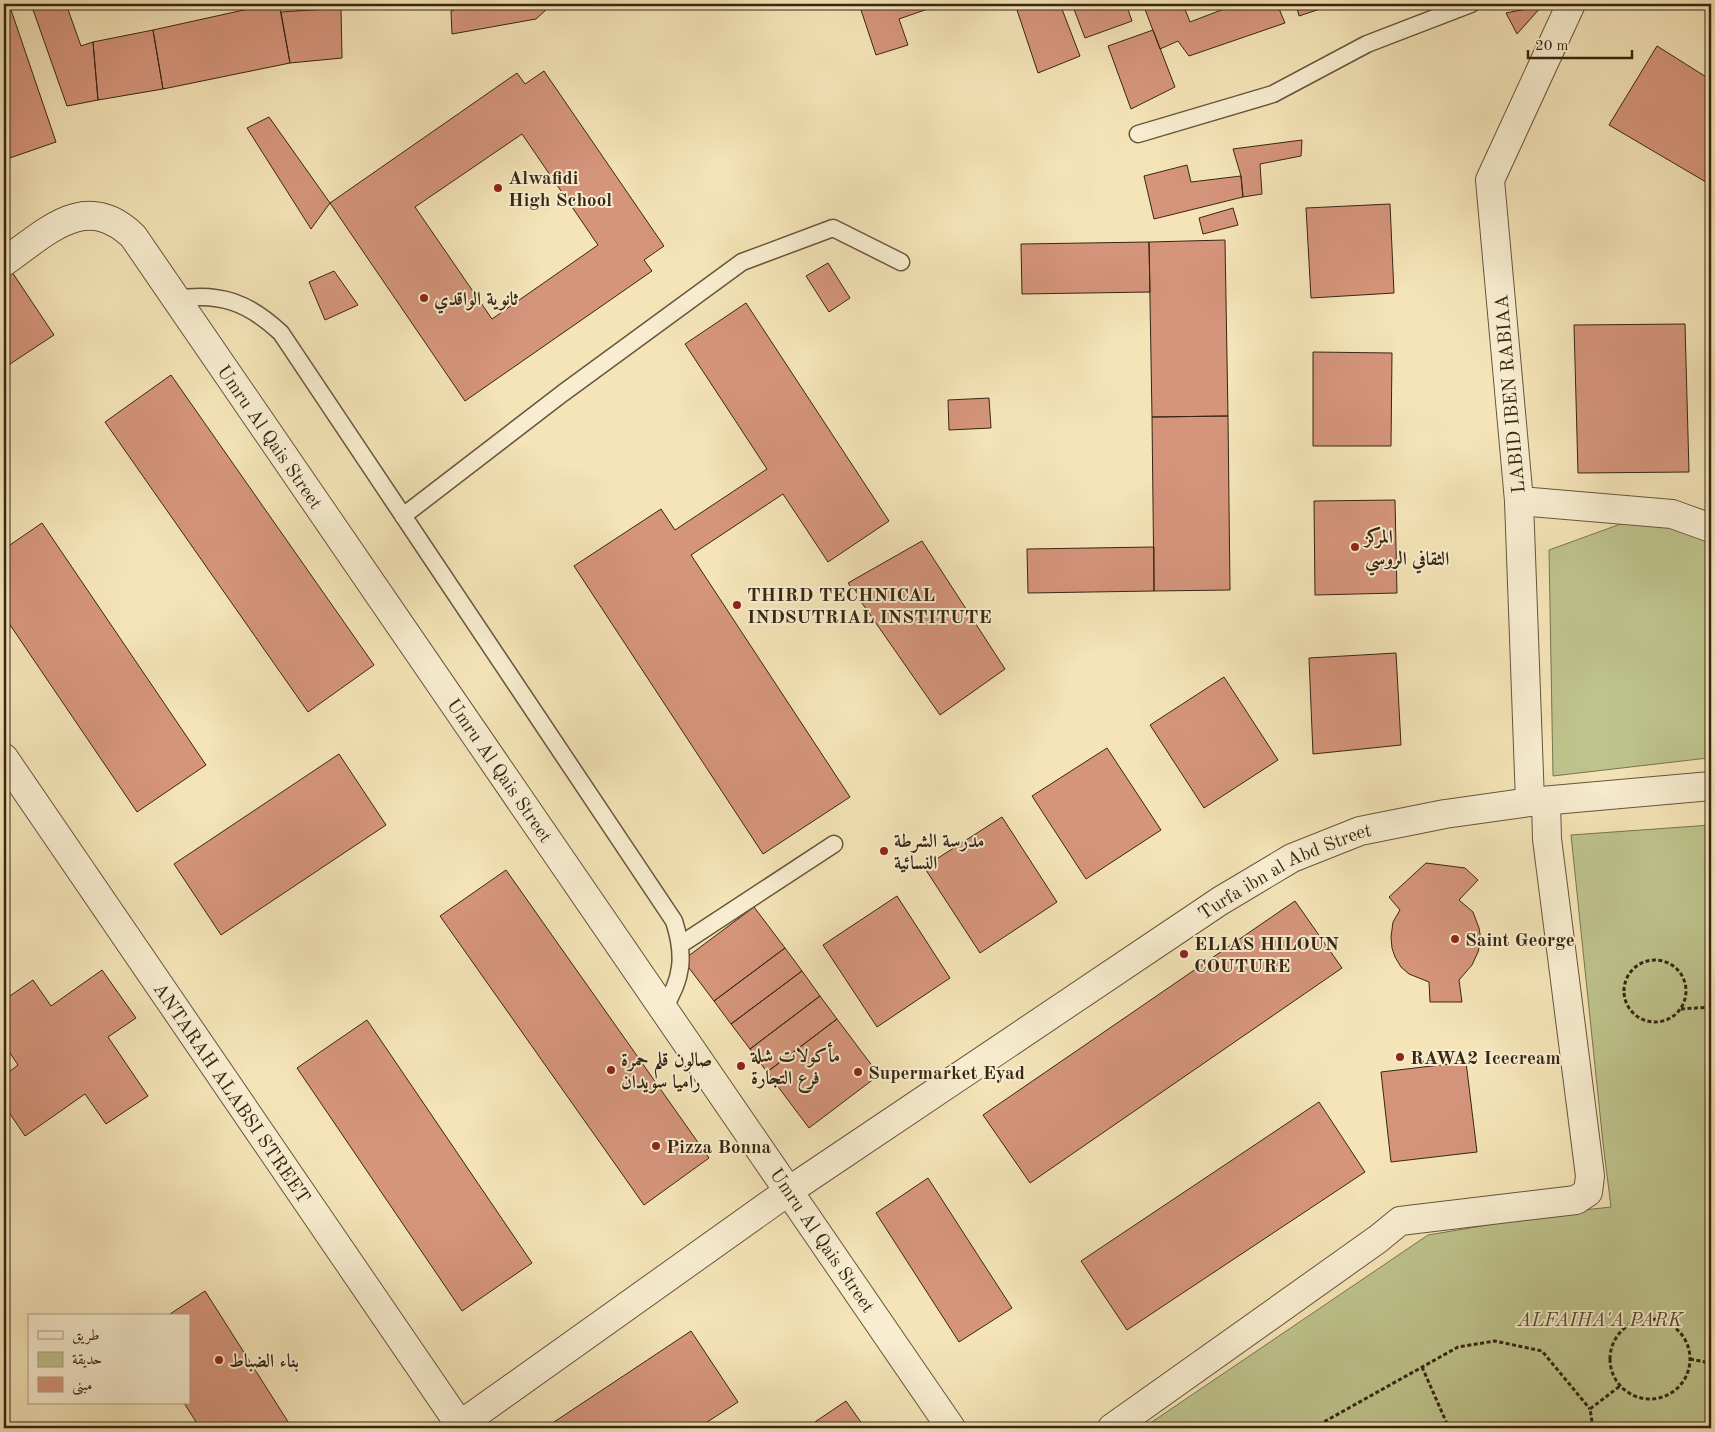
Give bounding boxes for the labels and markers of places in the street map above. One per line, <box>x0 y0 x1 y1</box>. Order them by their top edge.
place label: Alwafidi High School <box>508 170 612 211</box>
marker: Alwafidi High School <box>492 182 504 194</box>
place label: ثانوية الواقدي <box>434 290 518 314</box>
marker: ثانوية الواقدي <box>418 292 430 304</box>
place label: المركز الثقافي الروسي <box>1363 526 1449 576</box>
marker: المركز الثقافي الروسي <box>1349 541 1361 553</box>
place label: THIRD TECHNICAL INDSUTRIAL INSTITUTE <box>747 587 992 628</box>
marker: THIRD TECHNICAL INDSUTRIAL INSTITUTE <box>731 599 743 611</box>
place label: مدرسة الشرطة النسائية <box>894 832 984 874</box>
marker: مدرسة الشرطة النسائية <box>878 845 890 857</box>
place label: Saint George <box>1465 932 1575 951</box>
marker: Saint George <box>1449 933 1461 945</box>
place label: ELIAS HILOUN COUTURE <box>1194 936 1339 977</box>
marker: ELIAS HILOUN COUTURE <box>1178 948 1190 960</box>
place label: مأكولات شلة فرع التجارة <box>750 1042 840 1093</box>
place label: RAWA2 Icecream <box>1410 1050 1561 1069</box>
place label: صالون قلم حمرة راميا سويدان <box>621 1051 712 1094</box>
marker: RAWA2 Icecream <box>1394 1051 1406 1063</box>
marker: مأكولات شلة فرع التجارة <box>735 1060 747 1072</box>
marker: صالون قلم حمرة راميا سويدان <box>605 1064 617 1076</box>
place label: Supermarket Eyad <box>868 1065 1025 1084</box>
marker: Supermarket Eyad <box>852 1066 864 1078</box>
place label: Pizza Bonna <box>666 1139 772 1158</box>
marker: Pizza Bonna <box>650 1140 662 1152</box>
place label: بناء الضباط <box>229 1352 299 1372</box>
marker: بناء الضباط <box>213 1354 225 1366</box>

